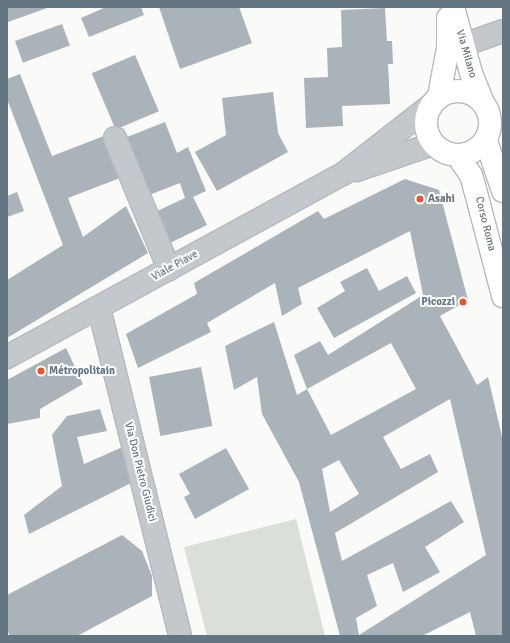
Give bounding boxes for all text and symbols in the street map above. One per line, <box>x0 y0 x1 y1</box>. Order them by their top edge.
street label: Via Milano <box>453 28 479 80</box>
place label: Asahi <box>428 192 455 206</box>
marker: Asahi <box>415 194 425 204</box>
street label: Corso Roma <box>472 195 498 253</box>
street label: Viale Piave <box>150 248 200 284</box>
place label: Picozzi <box>421 295 455 309</box>
marker: Picozzi <box>458 297 468 307</box>
place label: Métropolitain <box>49 364 115 378</box>
marker: Métropolitain <box>36 366 46 376</box>
street label: Via Don Pietro Giudici <box>121 421 159 523</box>

